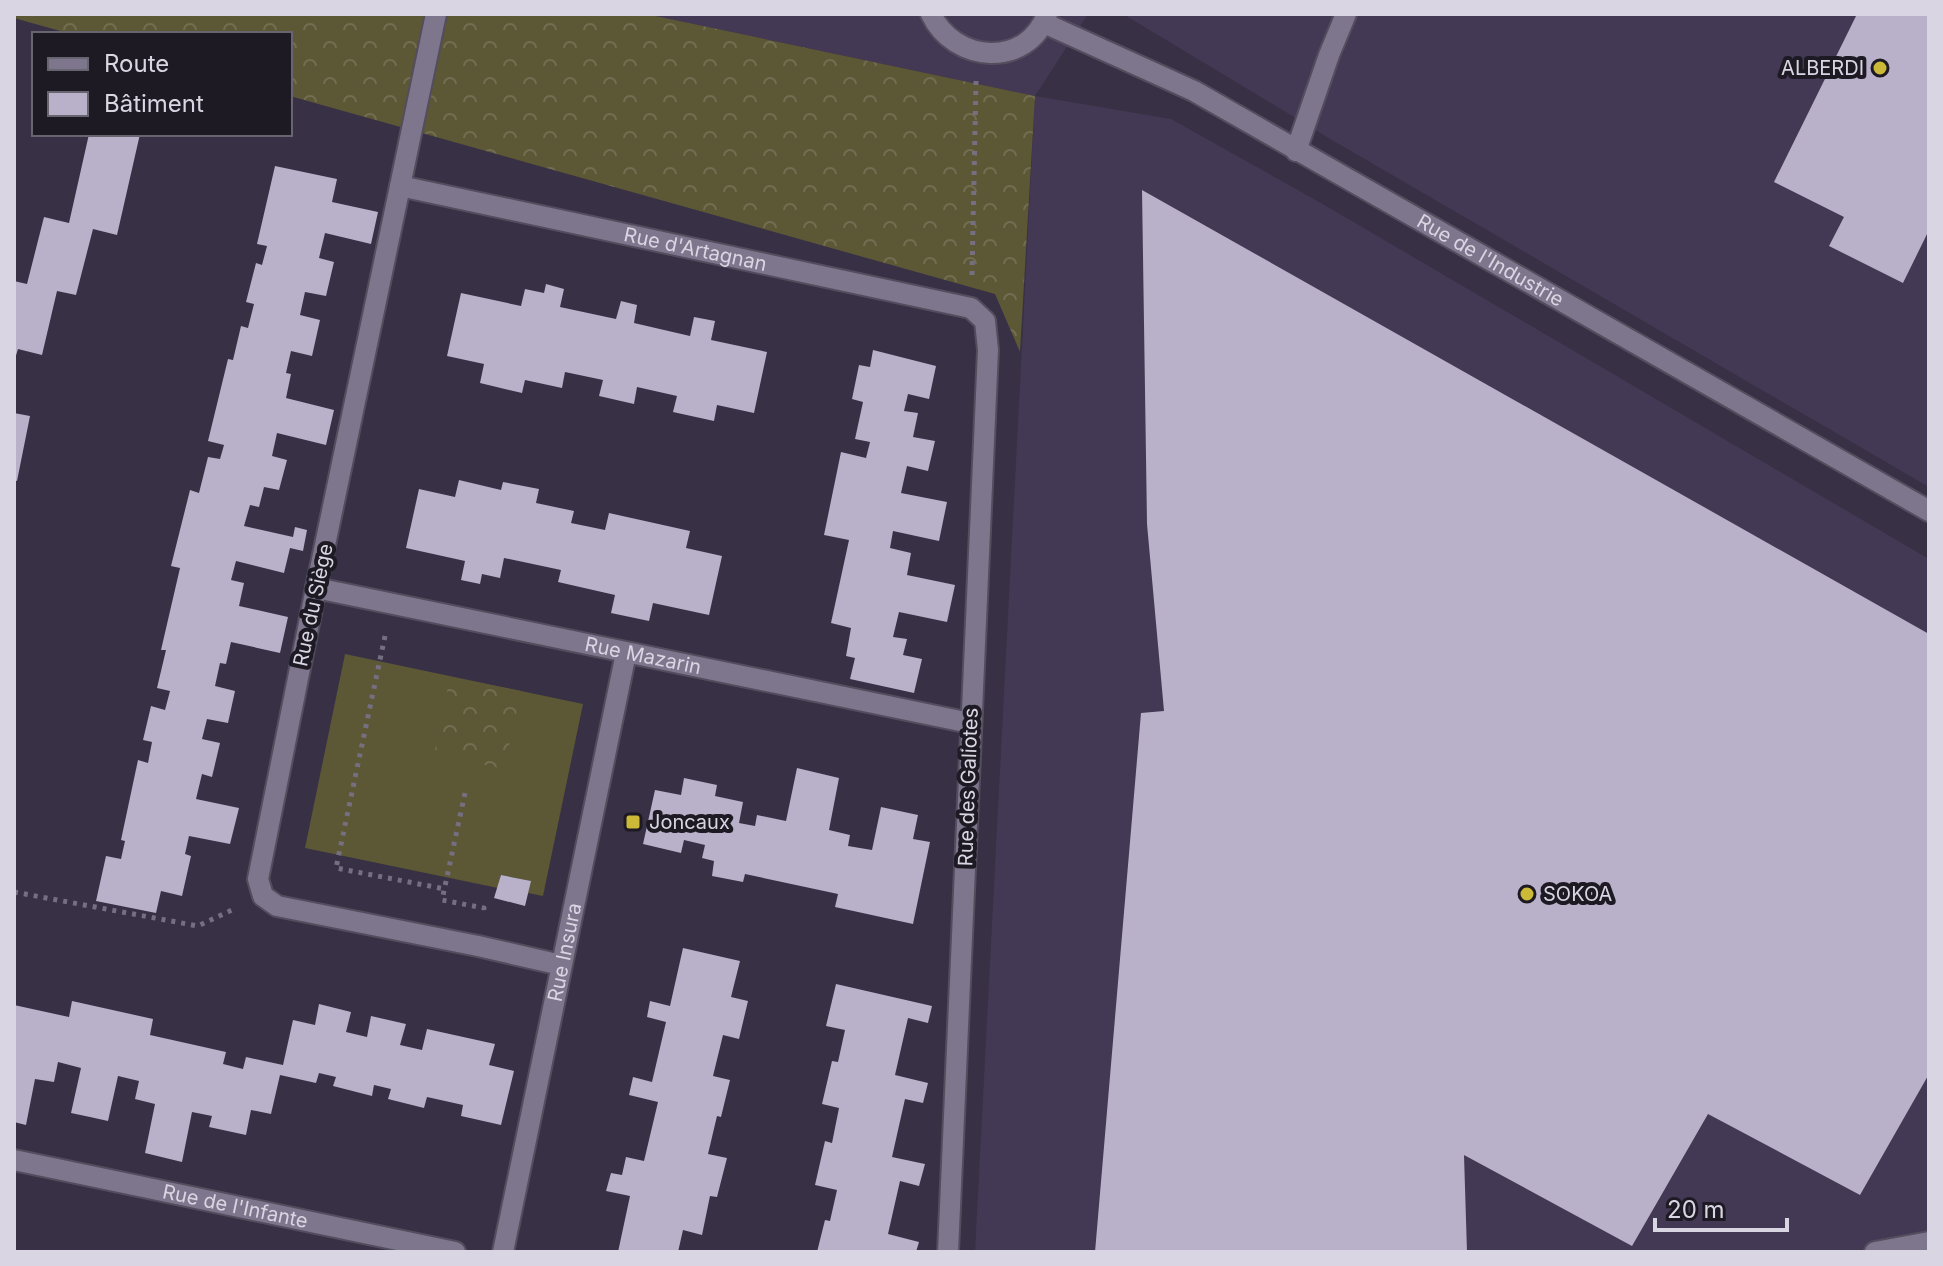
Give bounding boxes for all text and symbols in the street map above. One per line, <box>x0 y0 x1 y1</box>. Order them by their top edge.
legend <box>32 32 292 136</box>
text: Route <box>104 49 169 78</box>
place label: ALBERDI <box>1781 56 1864 80</box>
marker: ALBERDI <box>1871 59 1889 77</box>
text: Bâtiment <box>104 89 204 118</box>
street label: Rue de l'Industrie <box>1413 209 1568 312</box>
street label: Rue d'Artagnan <box>622 222 769 276</box>
street label: Rue du Siège <box>288 541 338 669</box>
street label: Rue Mazarin <box>583 632 703 679</box>
street label: Rue des Galiotes <box>953 707 983 867</box>
place label: Joncaux <box>649 810 730 834</box>
marker: Joncaux <box>624 813 642 831</box>
place label: SOKOA <box>1543 882 1612 906</box>
marker: SOKOA <box>1518 885 1536 903</box>
street label: Rue Insura <box>543 901 586 1004</box>
street label: Rue de l'Infante <box>160 1179 310 1233</box>
scale bar <box>1655 1182 1787 1232</box>
text: 20 m <box>1667 1195 1725 1224</box>

